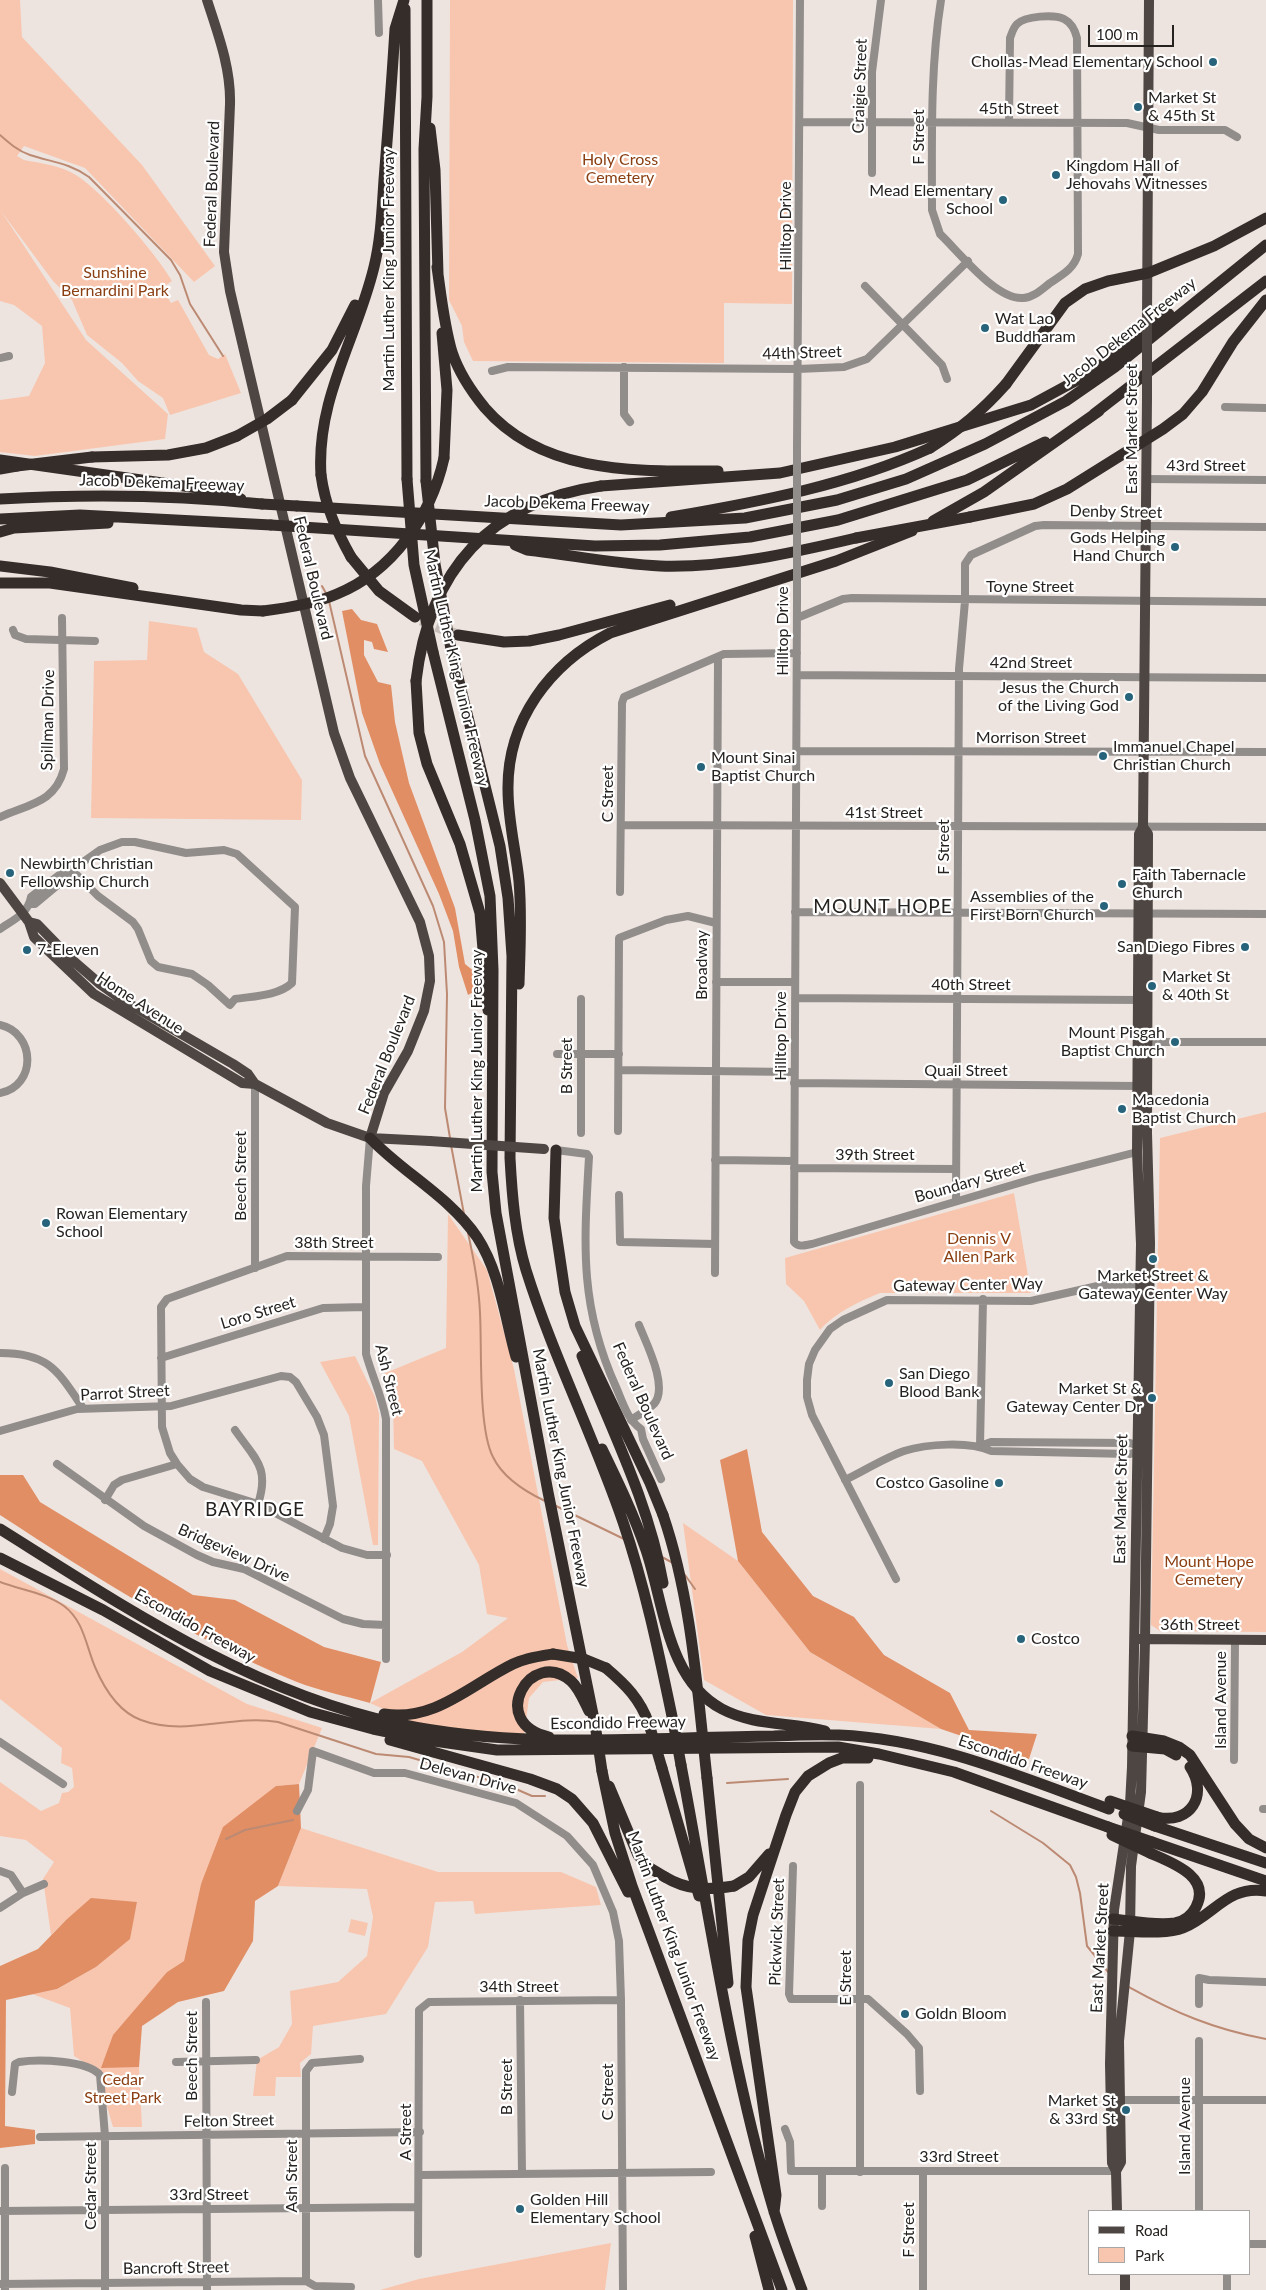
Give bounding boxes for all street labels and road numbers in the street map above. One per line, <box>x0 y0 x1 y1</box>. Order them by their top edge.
street label: Craigie Street <box>849 38 871 134</box>
street label: 45th Street <box>979 99 1059 119</box>
street label: F Street <box>909 109 929 165</box>
street label: Federal Boulevard <box>200 120 224 248</box>
street label: Martin Luther King Junior Freeway <box>379 148 399 392</box>
street label: Hilltop Drive <box>776 181 796 271</box>
street label: Jacob Dekema Freeway <box>1058 274 1200 390</box>
street label: 44th Street <box>762 342 842 364</box>
street label: East Market Street <box>1122 364 1142 494</box>
street label: 43rd Street <box>1166 456 1246 476</box>
street label: Jacob Dekema Freeway <box>79 471 245 495</box>
street label: Jacob Dekema Freeway <box>484 492 650 516</box>
street label: Denby Street <box>1070 502 1162 522</box>
street label: Federal Boulevard <box>289 514 337 642</box>
street label: Martin Luther King Junior Freeway <box>419 547 493 789</box>
street label: Toyne Street <box>986 577 1074 597</box>
street label: Hilltop Drive <box>773 586 793 676</box>
street label: 42nd Street <box>990 653 1072 673</box>
street label: Spillman Drive <box>38 669 58 771</box>
street label: Morrison Street <box>976 728 1086 748</box>
street label: C Street <box>598 766 618 822</box>
street label: 41st Street <box>845 803 923 823</box>
street label: F Street <box>934 819 954 875</box>
street label: Broadway <box>692 930 712 1000</box>
street label: Martin Luther King Junior Freeway <box>467 949 487 1193</box>
street label: Home Avenue <box>93 968 187 1038</box>
street label: 40th Street <box>931 975 1011 995</box>
street label: Hilltop Drive <box>771 991 791 1081</box>
street label: Federal Boulevard <box>354 993 420 1117</box>
street label: B Street <box>557 1038 577 1094</box>
street label: Quail Street <box>924 1061 1008 1081</box>
street label: Beech Street <box>231 1131 251 1221</box>
street label: 39th Street <box>835 1145 915 1165</box>
street label: Boundary Street <box>912 1157 1028 1207</box>
street label: 38th Street <box>294 1233 374 1253</box>
street label: Gateway Center Way <box>893 1274 1043 1296</box>
street label: Loro Street <box>218 1292 298 1334</box>
street label: Federal Boulevard <box>609 1339 677 1463</box>
street label: Ash Street <box>371 1342 407 1418</box>
street label: Martin Luther King Junior Freeway <box>528 1347 594 1589</box>
street label: Parrot Street <box>80 1381 170 1405</box>
street label: East Market Street <box>1110 1434 1132 1564</box>
street label: Bridgeview Drive <box>175 1520 293 1586</box>
street label: Escondido Freeway <box>131 1585 259 1667</box>
street label: 36th Street <box>1160 1615 1240 1635</box>
street label: Island Avenue <box>1211 1651 1231 1749</box>
street label: Escondido Freeway <box>550 1712 686 1734</box>
street label: Escondido Freeway <box>956 1731 1090 1793</box>
street label: Delevan Drive <box>417 1754 519 1798</box>
street label: Martin Luther King Junior Freeway <box>623 1828 725 2064</box>
street label: Pickwick Street <box>766 1878 788 1986</box>
street label: East Market Street <box>1087 1882 1113 2014</box>
street label: E Street <box>836 1950 856 2006</box>
street label: 34th Street <box>479 1977 559 1997</box>
street label: Beech Street <box>182 2011 202 2101</box>
street label: B Street <box>497 2059 517 2115</box>
street label: C Street <box>598 2064 618 2120</box>
street label: Island Avenue <box>1175 2077 1195 2175</box>
street label: A Street <box>396 2103 416 2161</box>
street label: Felton Street <box>184 2111 274 2131</box>
street label: Ash Street <box>282 2140 302 2212</box>
street label: Cedar Street <box>81 2142 101 2230</box>
street label: 33rd Street <box>919 2147 999 2167</box>
street label: 33rd Street <box>169 2185 249 2205</box>
street label: F Street <box>899 2202 919 2258</box>
street label: Bancroft Street <box>123 2257 229 2279</box>

